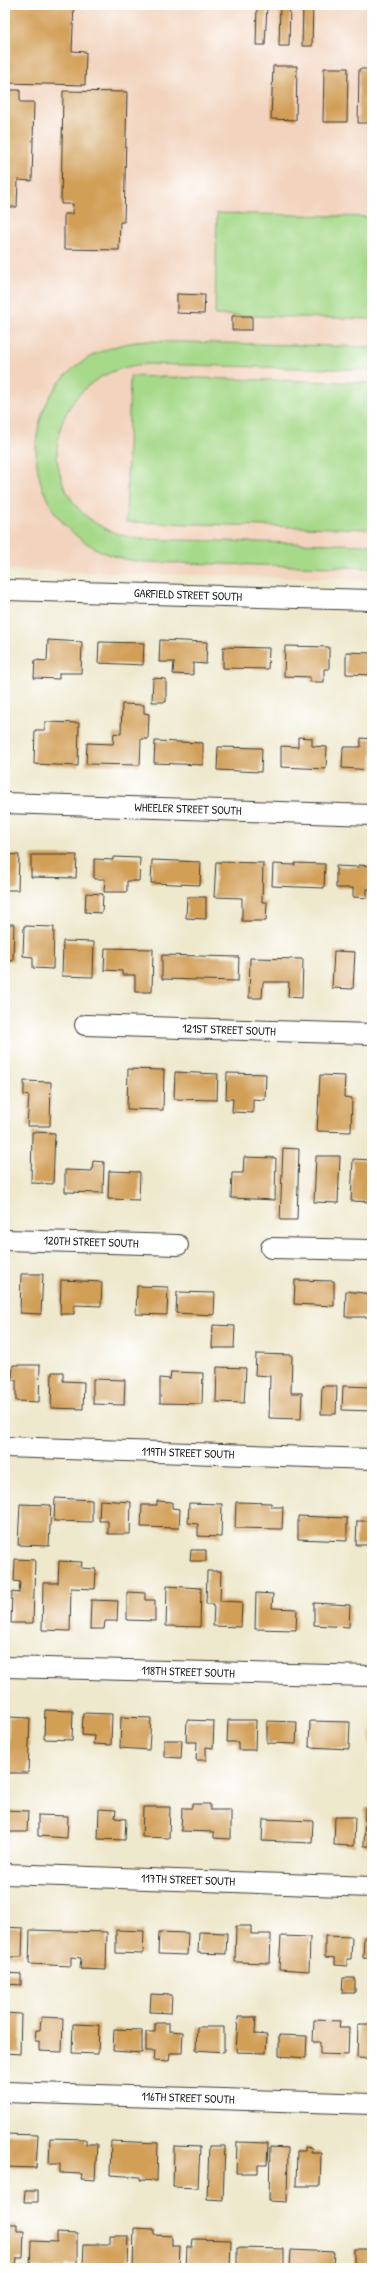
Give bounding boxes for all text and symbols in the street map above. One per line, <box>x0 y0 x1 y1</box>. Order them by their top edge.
street label: GARFIELD STREET SOUTH <box>134 584 243 605</box>
street label: WHEELER STREET SOUTH <box>134 798 242 819</box>
street label: 121ST STREET SOUTH <box>182 1019 277 1040</box>
street label: 120TH STREET SOUTH <box>43 1231 139 1252</box>
street label: 119TH STREET SOUTH <box>141 1442 235 1463</box>
street label: 118TH STREET SOUTH <box>141 1661 235 1682</box>
street label: 117TH STREET SOUTH <box>141 1869 236 1890</box>
street label: 116TH STREET SOUTH <box>141 2087 235 2108</box>

